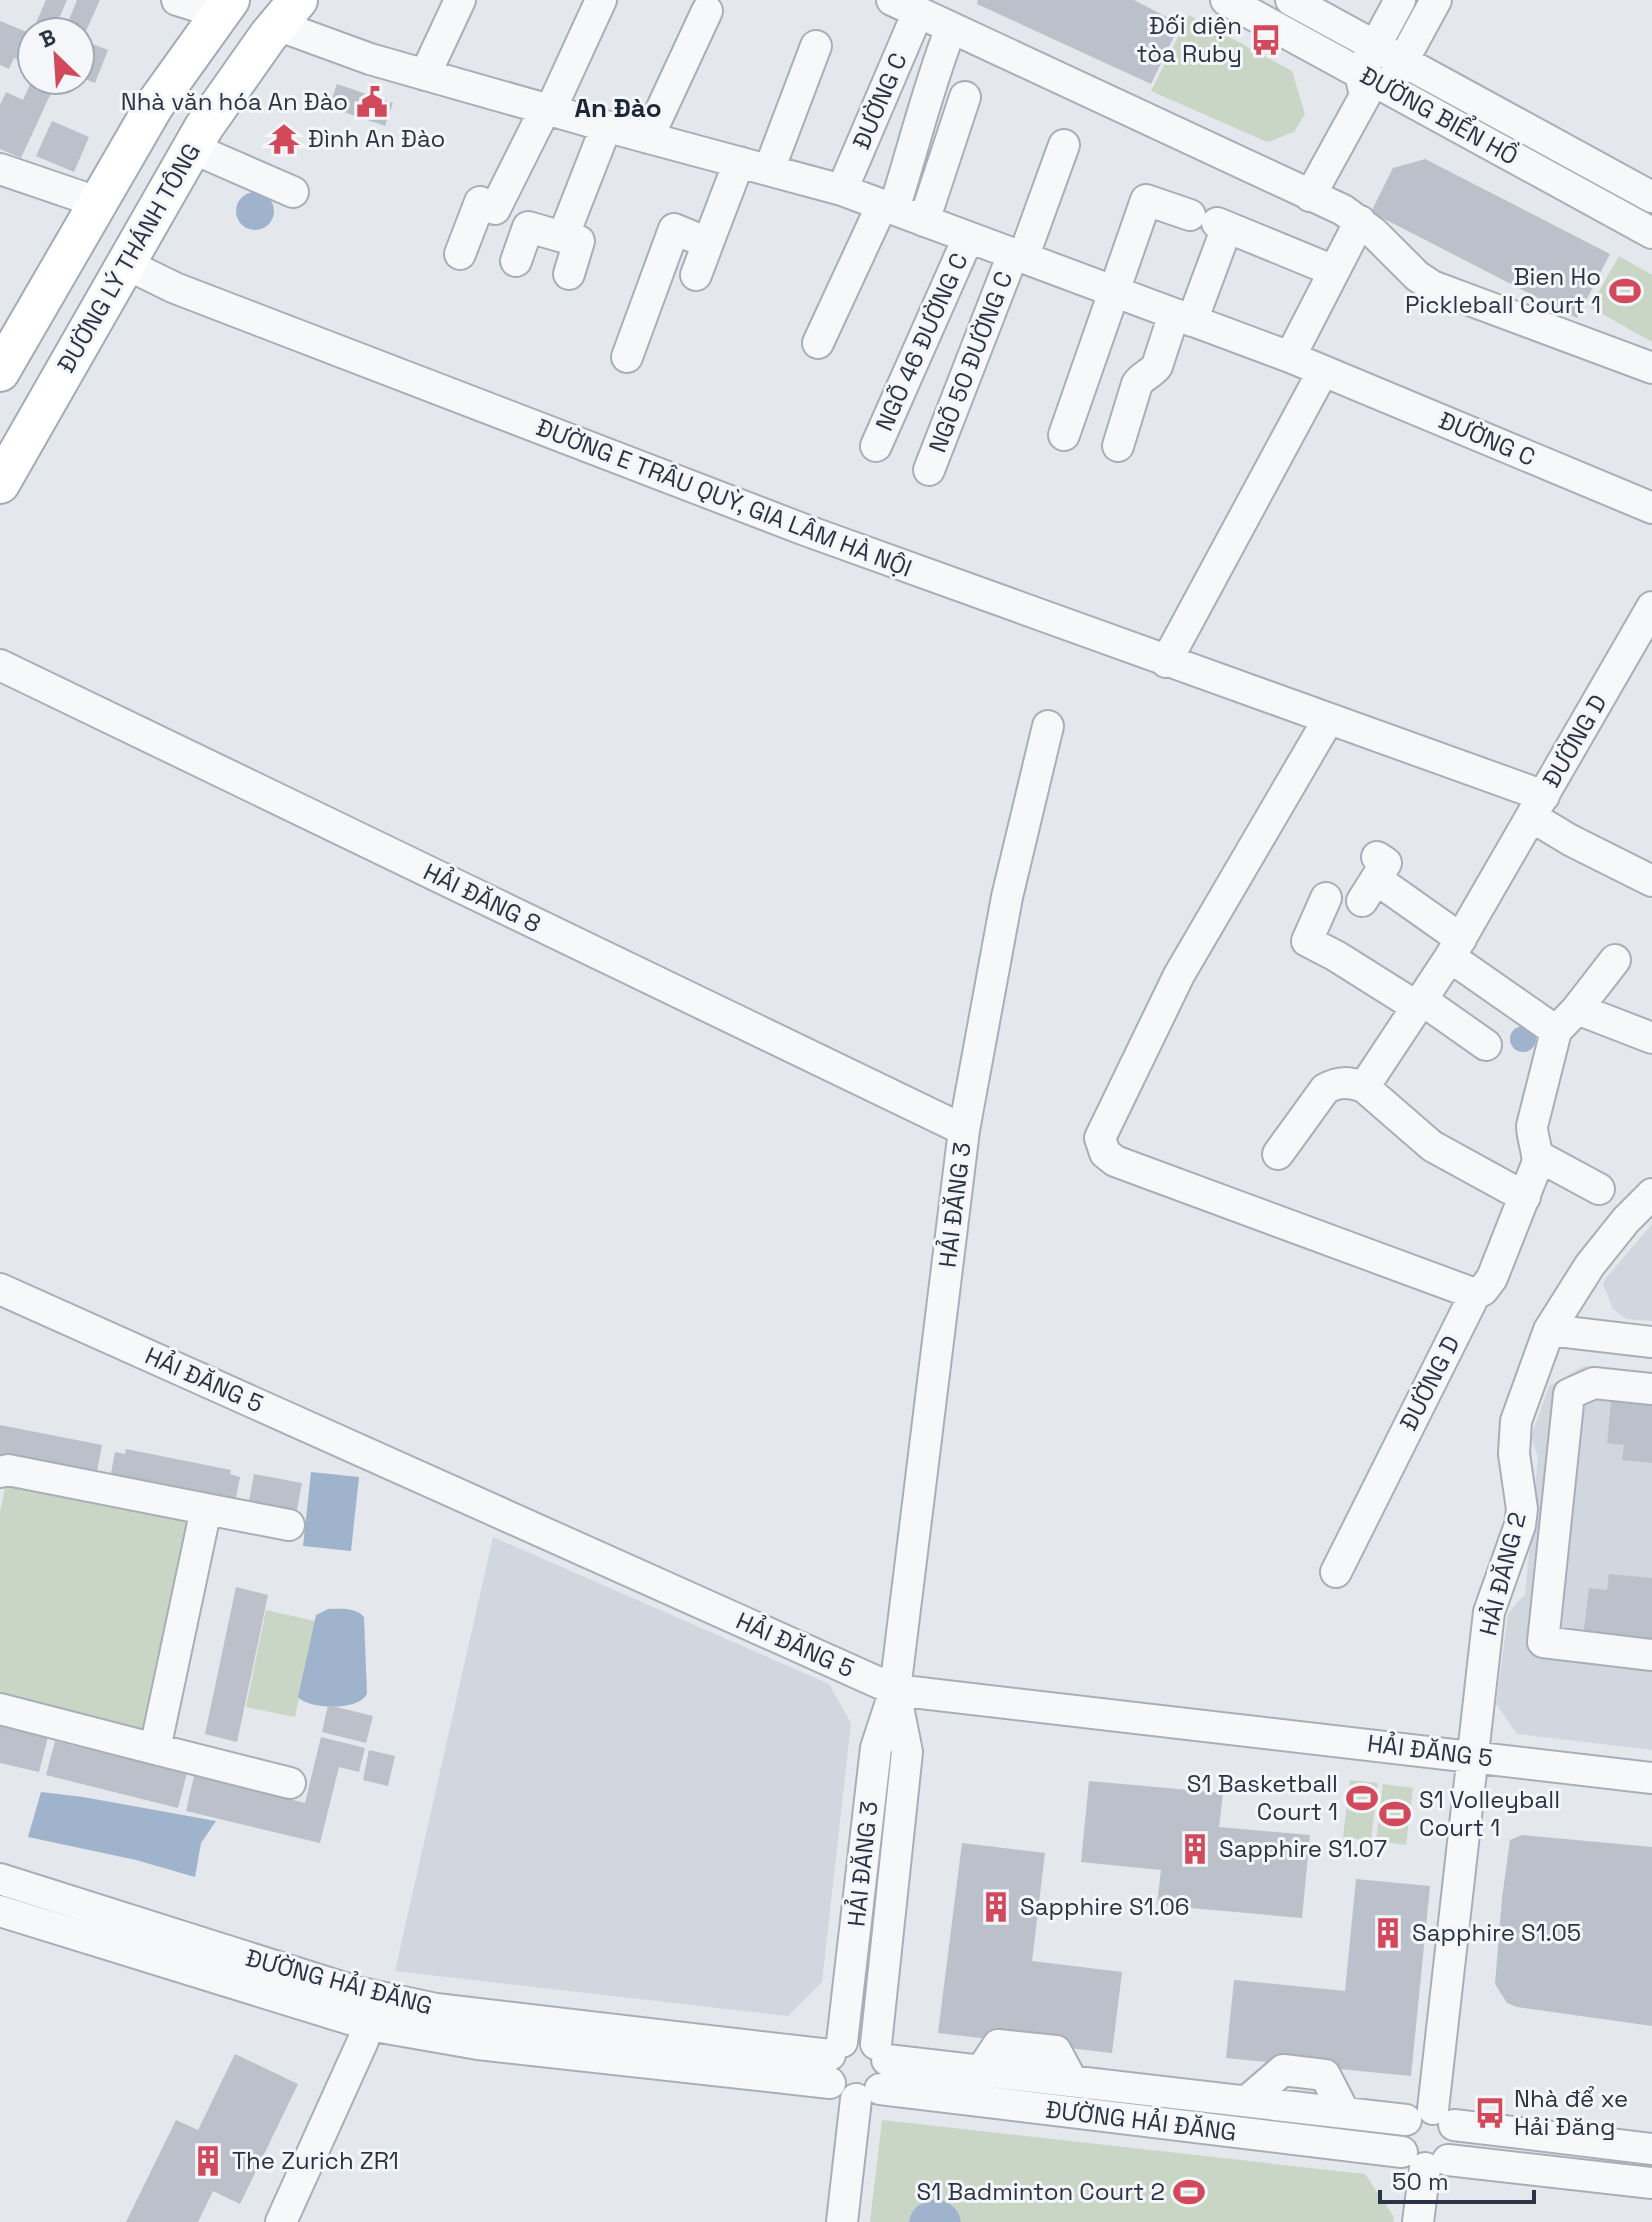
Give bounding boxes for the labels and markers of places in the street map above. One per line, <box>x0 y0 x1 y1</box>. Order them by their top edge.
place label: Đối diện tòa Ruby <box>1137 10 1242 69</box>
bus stop icon: Đối diện tòa Ruby <box>1249 23 1283 57</box>
public building icon: Nhà văn hóa An Đào <box>355 85 389 119</box>
place label: Nhà văn hóa An Đào <box>121 86 348 117</box>
temple icon: Đình An Đào <box>267 122 301 156</box>
place label: Đình An Đào <box>308 123 445 154</box>
place label: Bien Ho Pickleball Court 1 <box>1405 261 1601 320</box>
sports icon: Bien Ho Pickleball Court 1 <box>1608 274 1642 308</box>
place label: S1 Basketball Court 1 <box>1187 1768 1338 1827</box>
sports icon: S1 Basketball Court 1 <box>1345 1781 1379 1815</box>
place label: S1 Volleyball Court 1 <box>1419 1784 1560 1843</box>
sports icon: S1 Volleyball Court 1 <box>1378 1797 1412 1831</box>
building icon: Sapphire S1.07 <box>1178 1832 1212 1866</box>
place label: Sapphire S1.07 <box>1219 1833 1387 1864</box>
building icon: Sapphire S1.06 <box>979 1890 1013 1924</box>
place label: Sapphire S1.06 <box>1020 1891 1190 1922</box>
building icon: Sapphire S1.05 <box>1371 1916 1405 1950</box>
place label: Sapphire S1.05 <box>1412 1917 1581 1948</box>
place label: Nhà để xe Hải Đăng <box>1514 2083 1628 2142</box>
bus stop icon: Nhà để xe Hải Đăng <box>1473 2096 1507 2130</box>
building icon: The Zurich ZR1 <box>191 2144 225 2178</box>
place label: The Zurich ZR1 <box>232 2145 399 2176</box>
sports icon: S1 Badminton Court 2 <box>1172 2175 1206 2209</box>
place label: S1 Badminton Court 2 <box>916 2176 1165 2207</box>

